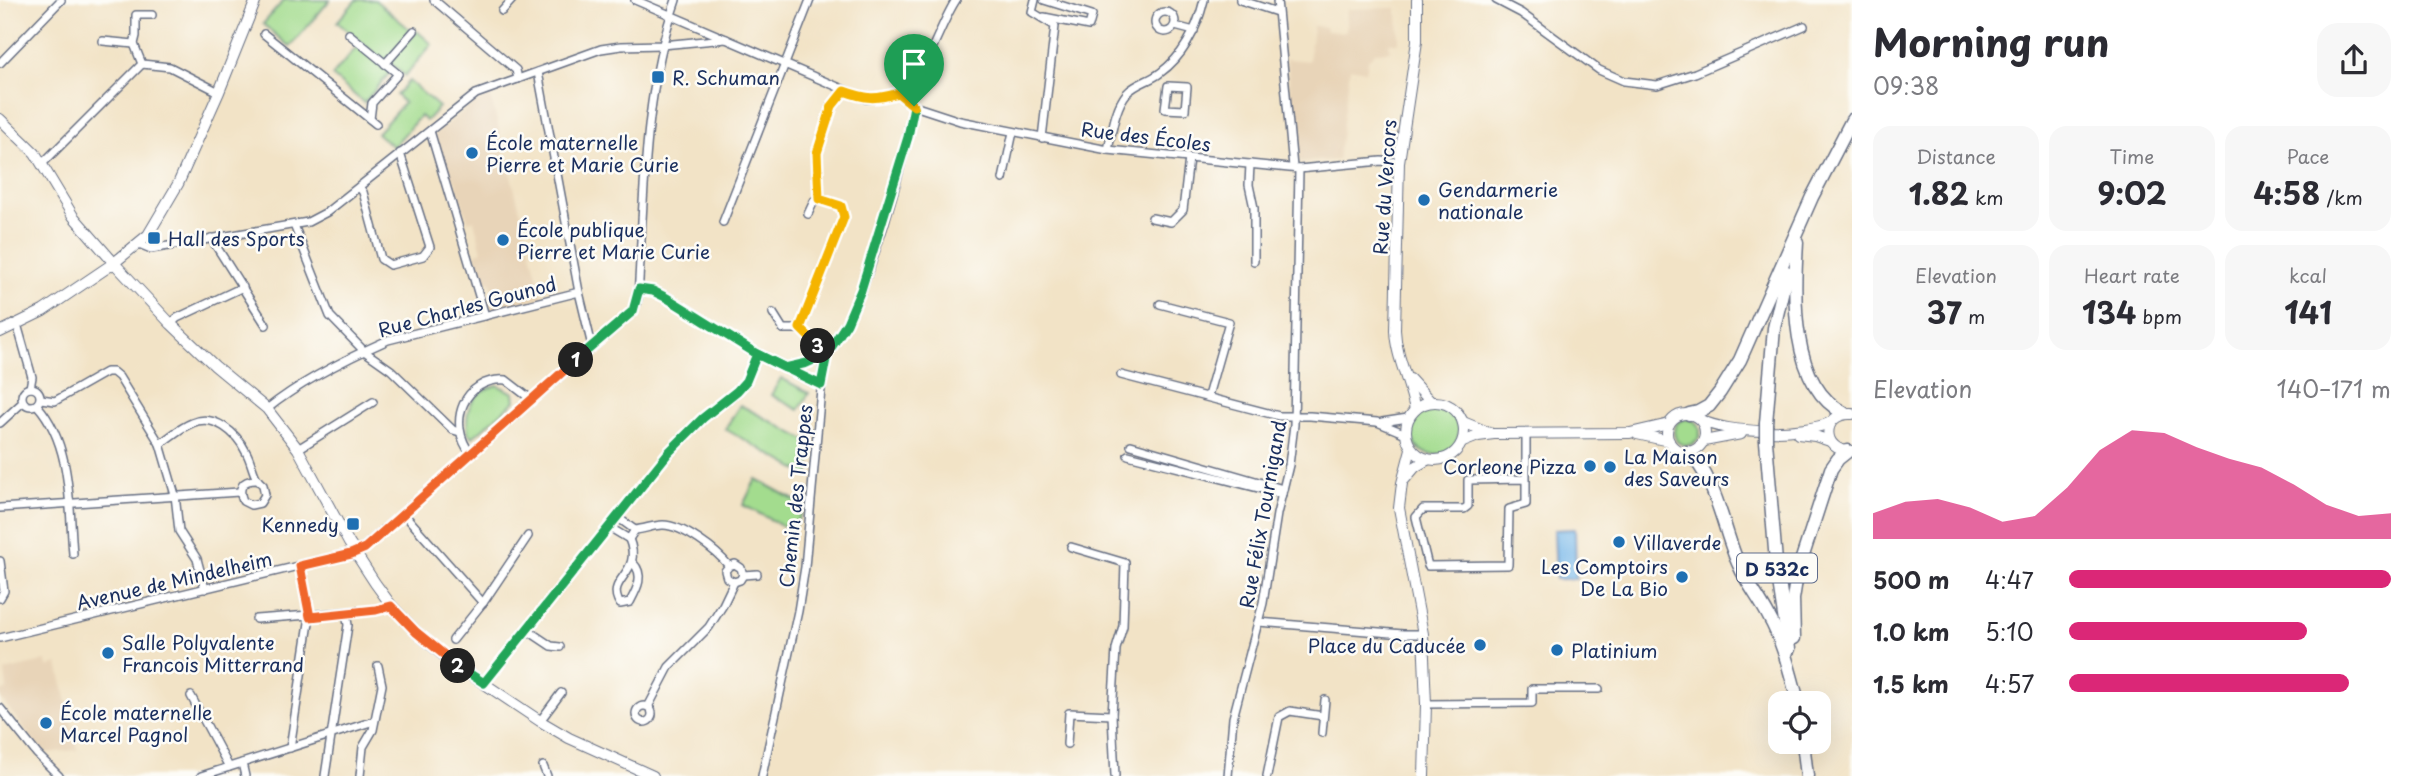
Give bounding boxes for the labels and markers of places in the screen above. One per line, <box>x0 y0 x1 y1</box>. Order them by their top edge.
pin <box>884 34 944 106</box>
place label: R. Schuman <box>672 63 780 91</box>
marker: R. Schuman <box>650 69 666 85</box>
place label: École maternelle Pierre et Marie Curie <box>486 128 679 178</box>
marker: École maternelle Pierre et Marie Curie <box>464 145 480 161</box>
place label: Gendarmerie nationale <box>1438 175 1558 225</box>
marker: Gendarmerie nationale <box>1416 192 1432 208</box>
place label: École publique Pierre et Marie Curie <box>517 215 710 265</box>
place label: Hall des Sports <box>168 224 305 252</box>
marker: Hall des Sports <box>146 230 162 246</box>
marker: École publique Pierre et Marie Curie <box>495 232 511 248</box>
pin: 3 <box>800 328 836 364</box>
pin: 1 <box>558 342 594 378</box>
place label: La Maison des Saveurs <box>1624 442 1729 492</box>
place label: Corleone Pizza <box>1443 452 1576 480</box>
marker: Corleone Pizza <box>1582 458 1598 474</box>
marker: La Maison des Saveurs <box>1602 459 1618 475</box>
place label: Kennedy <box>261 510 339 538</box>
marker: Kennedy <box>345 516 361 532</box>
place label: Villaverde <box>1633 528 1721 556</box>
marker: Villaverde <box>1611 534 1627 550</box>
place label: Les Comptoirs De La Bio <box>1541 552 1668 602</box>
marker: Les Comptoirs De La Bio <box>1674 569 1690 585</box>
place label: Salle Polyvalente Francois Mitterrand <box>122 628 304 678</box>
place label: Place du Caducée <box>1308 631 1466 659</box>
place label: Platinium <box>1571 636 1658 664</box>
marker: Place du Caducée <box>1472 637 1488 653</box>
marker: Platinium <box>1549 642 1565 658</box>
marker: Salle Polyvalente Francois Mitterrand <box>100 645 116 661</box>
pin: 2 <box>440 648 476 684</box>
place label: École maternelle Marcel Pagnol <box>60 698 212 748</box>
marker: École maternelle Marcel Pagnol <box>38 715 54 731</box>

